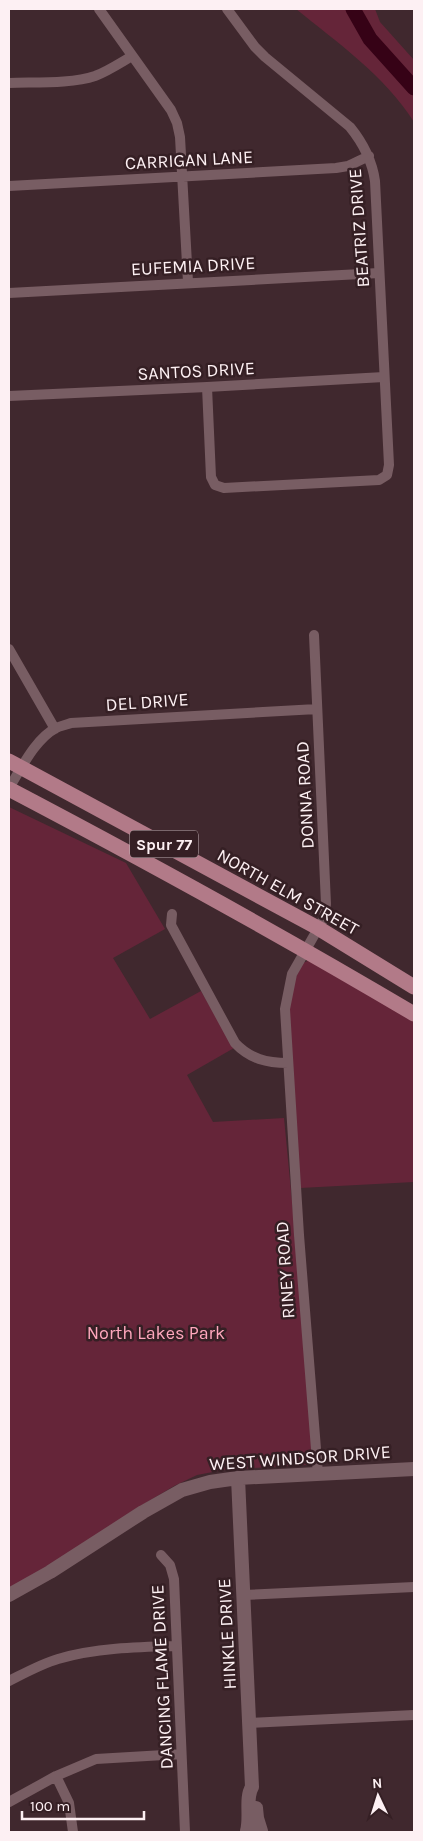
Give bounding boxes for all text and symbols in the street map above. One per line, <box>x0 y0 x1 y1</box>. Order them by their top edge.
street label: CARRIGAN LANE <box>124 146 254 174</box>
street label: BEATRIZ DRIVE <box>344 168 374 288</box>
street label: EUFEMIA DRIVE <box>130 252 256 280</box>
street label: SANTOS DRIVE <box>137 357 255 385</box>
street label: DEL DRIVE <box>105 688 189 716</box>
street label: DONNA ROAD <box>291 741 319 849</box>
road number: Spur 77 <box>130 831 198 858</box>
street label: NORTH ELM STREET <box>213 844 363 940</box>
street label: RINEY ROAD <box>271 1221 299 1319</box>
park label: North Lakes Park <box>87 1322 225 1344</box>
street label: WEST WINDSOR DRIVE <box>209 1441 391 1475</box>
street label: HINKLE DRIVE <box>213 1578 241 1690</box>
street label: DANCING FLAME DRIVE <box>146 1584 178 1770</box>
north arrow <box>353 1771 403 1821</box>
text: N <box>372 1775 383 1792</box>
scale bar <box>22 1788 145 1820</box>
text: 100 m <box>30 1797 70 1815</box>

